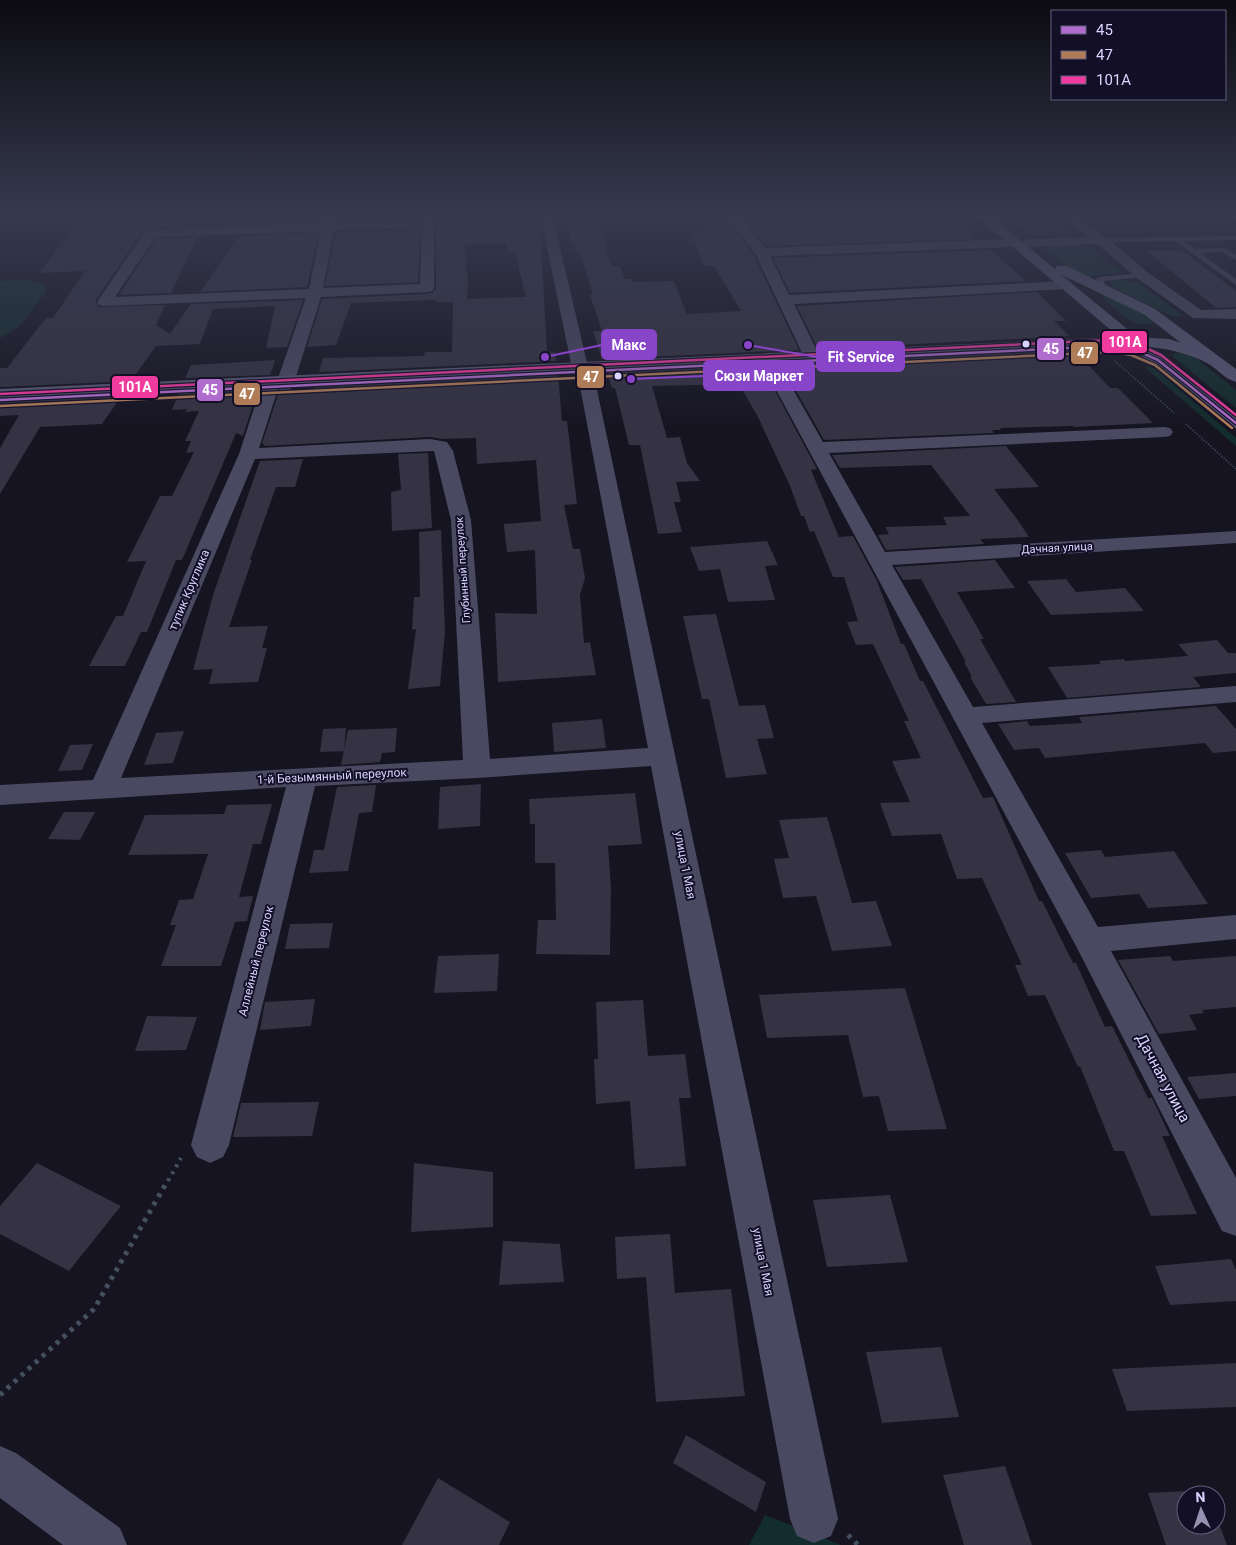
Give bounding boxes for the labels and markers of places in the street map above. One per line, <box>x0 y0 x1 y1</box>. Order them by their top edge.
callout: Макс <box>602 330 656 359</box>
unlabelled marker <box>1021 339 1031 349</box>
callout: Fit Service <box>817 342 904 371</box>
callout: Сюзи Маркет <box>704 361 814 390</box>
unlabelled marker <box>613 371 623 381</box>

